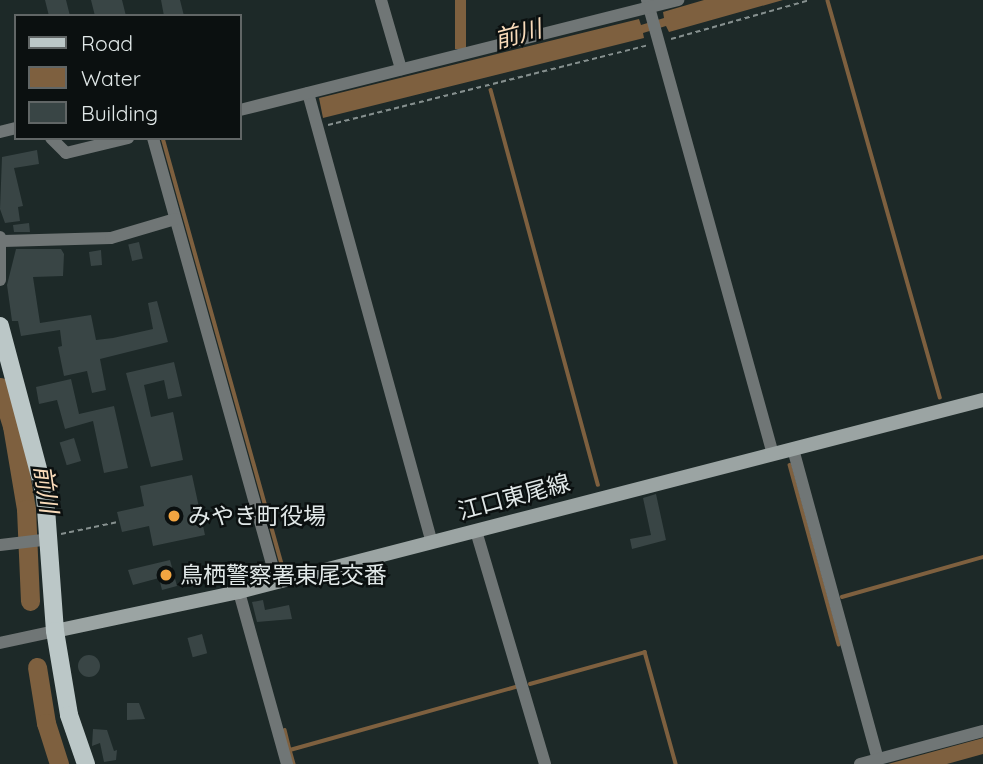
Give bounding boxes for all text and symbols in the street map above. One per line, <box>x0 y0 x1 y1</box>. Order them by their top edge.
legend <box>14 14 242 140</box>
water label: 前川 <box>491 14 545 54</box>
text: Road <box>81 30 133 56</box>
text: Water <box>81 65 141 91</box>
text: Building <box>81 100 158 126</box>
water label: 前川 <box>28 463 64 515</box>
street label: 江口東尾線 <box>455 469 573 525</box>
place label: みやき町役場 <box>188 502 326 530</box>
marker: みやき町役場 <box>166 508 182 524</box>
place label: 鳥栖警察署東尾交番 <box>180 561 387 589</box>
marker: 鳥栖警察署東尾交番 <box>158 567 174 583</box>

